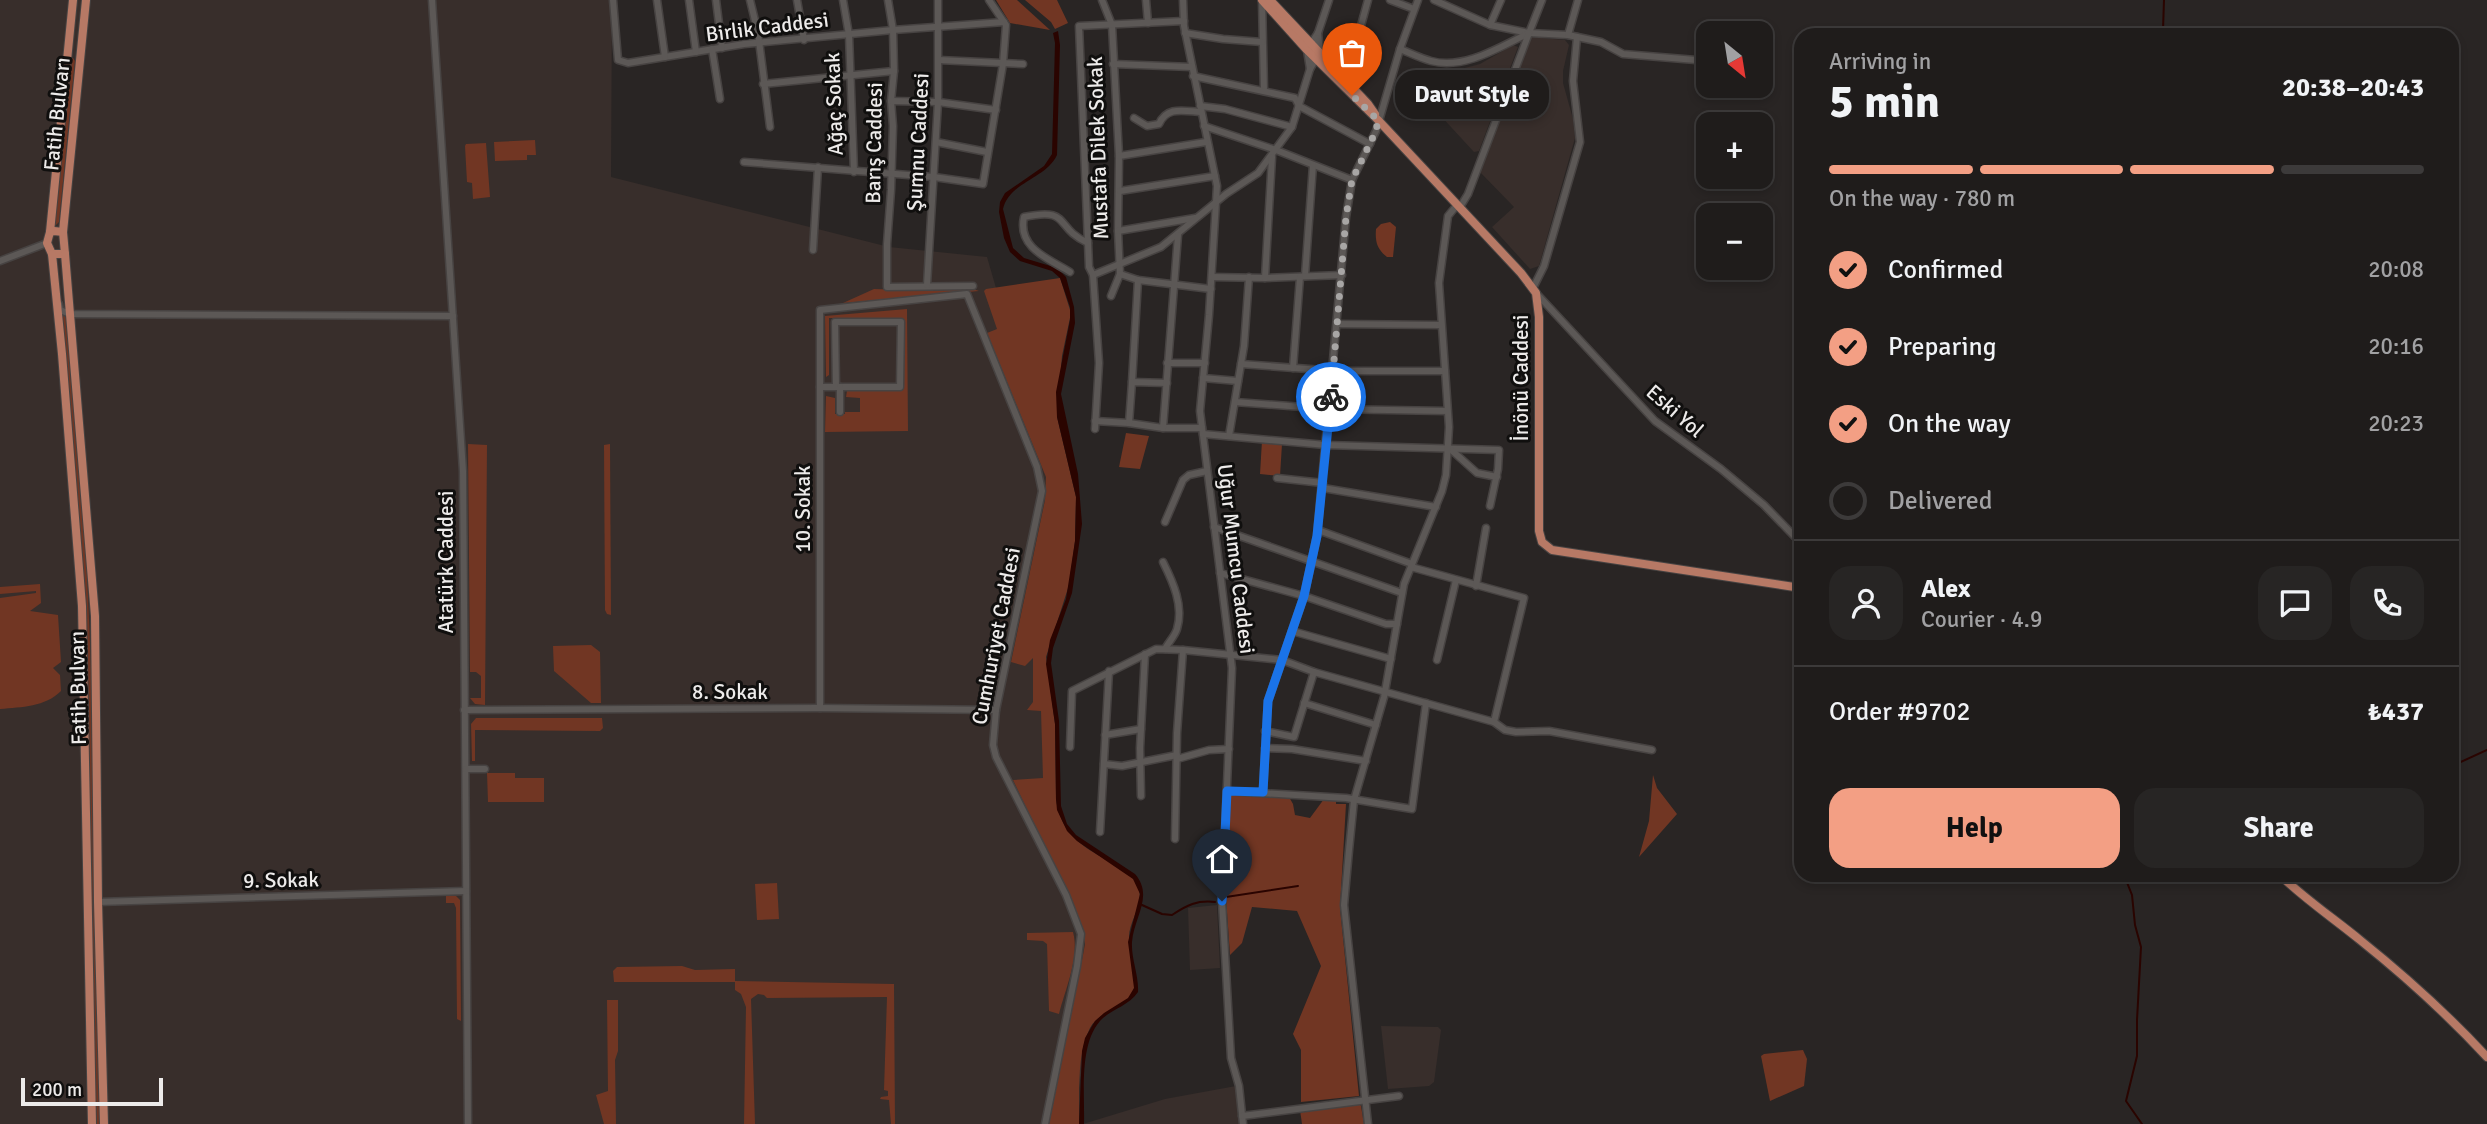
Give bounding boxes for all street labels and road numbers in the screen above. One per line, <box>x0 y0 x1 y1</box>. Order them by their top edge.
street label: Birlik Caddesi <box>704 7 830 47</box>
street label: Ağaç Sokak <box>819 52 849 156</box>
street label: Fatih Bulvarı <box>38 56 76 172</box>
street label: Mustafa Dilek Sokak <box>1082 56 1114 240</box>
street label: Şumnu Caddesi <box>901 72 935 212</box>
street label: Barış Caddesi <box>860 82 888 204</box>
street label: İnönü Caddesi <box>1508 315 1534 441</box>
street label: Eski Yol <box>1641 379 1709 443</box>
street label: Uğur Mumcu Caddesi <box>1211 463 1261 655</box>
street label: 10. Sokak <box>790 465 816 553</box>
street label: Atatürk Caddesi <box>433 491 459 633</box>
street label: Cumhuriyet Caddesi <box>966 545 1026 727</box>
street label: Fatih Bulvarı <box>64 631 92 745</box>
street label: 8. Sokak <box>692 679 768 705</box>
street label: 9. Sokak <box>243 866 320 894</box>

